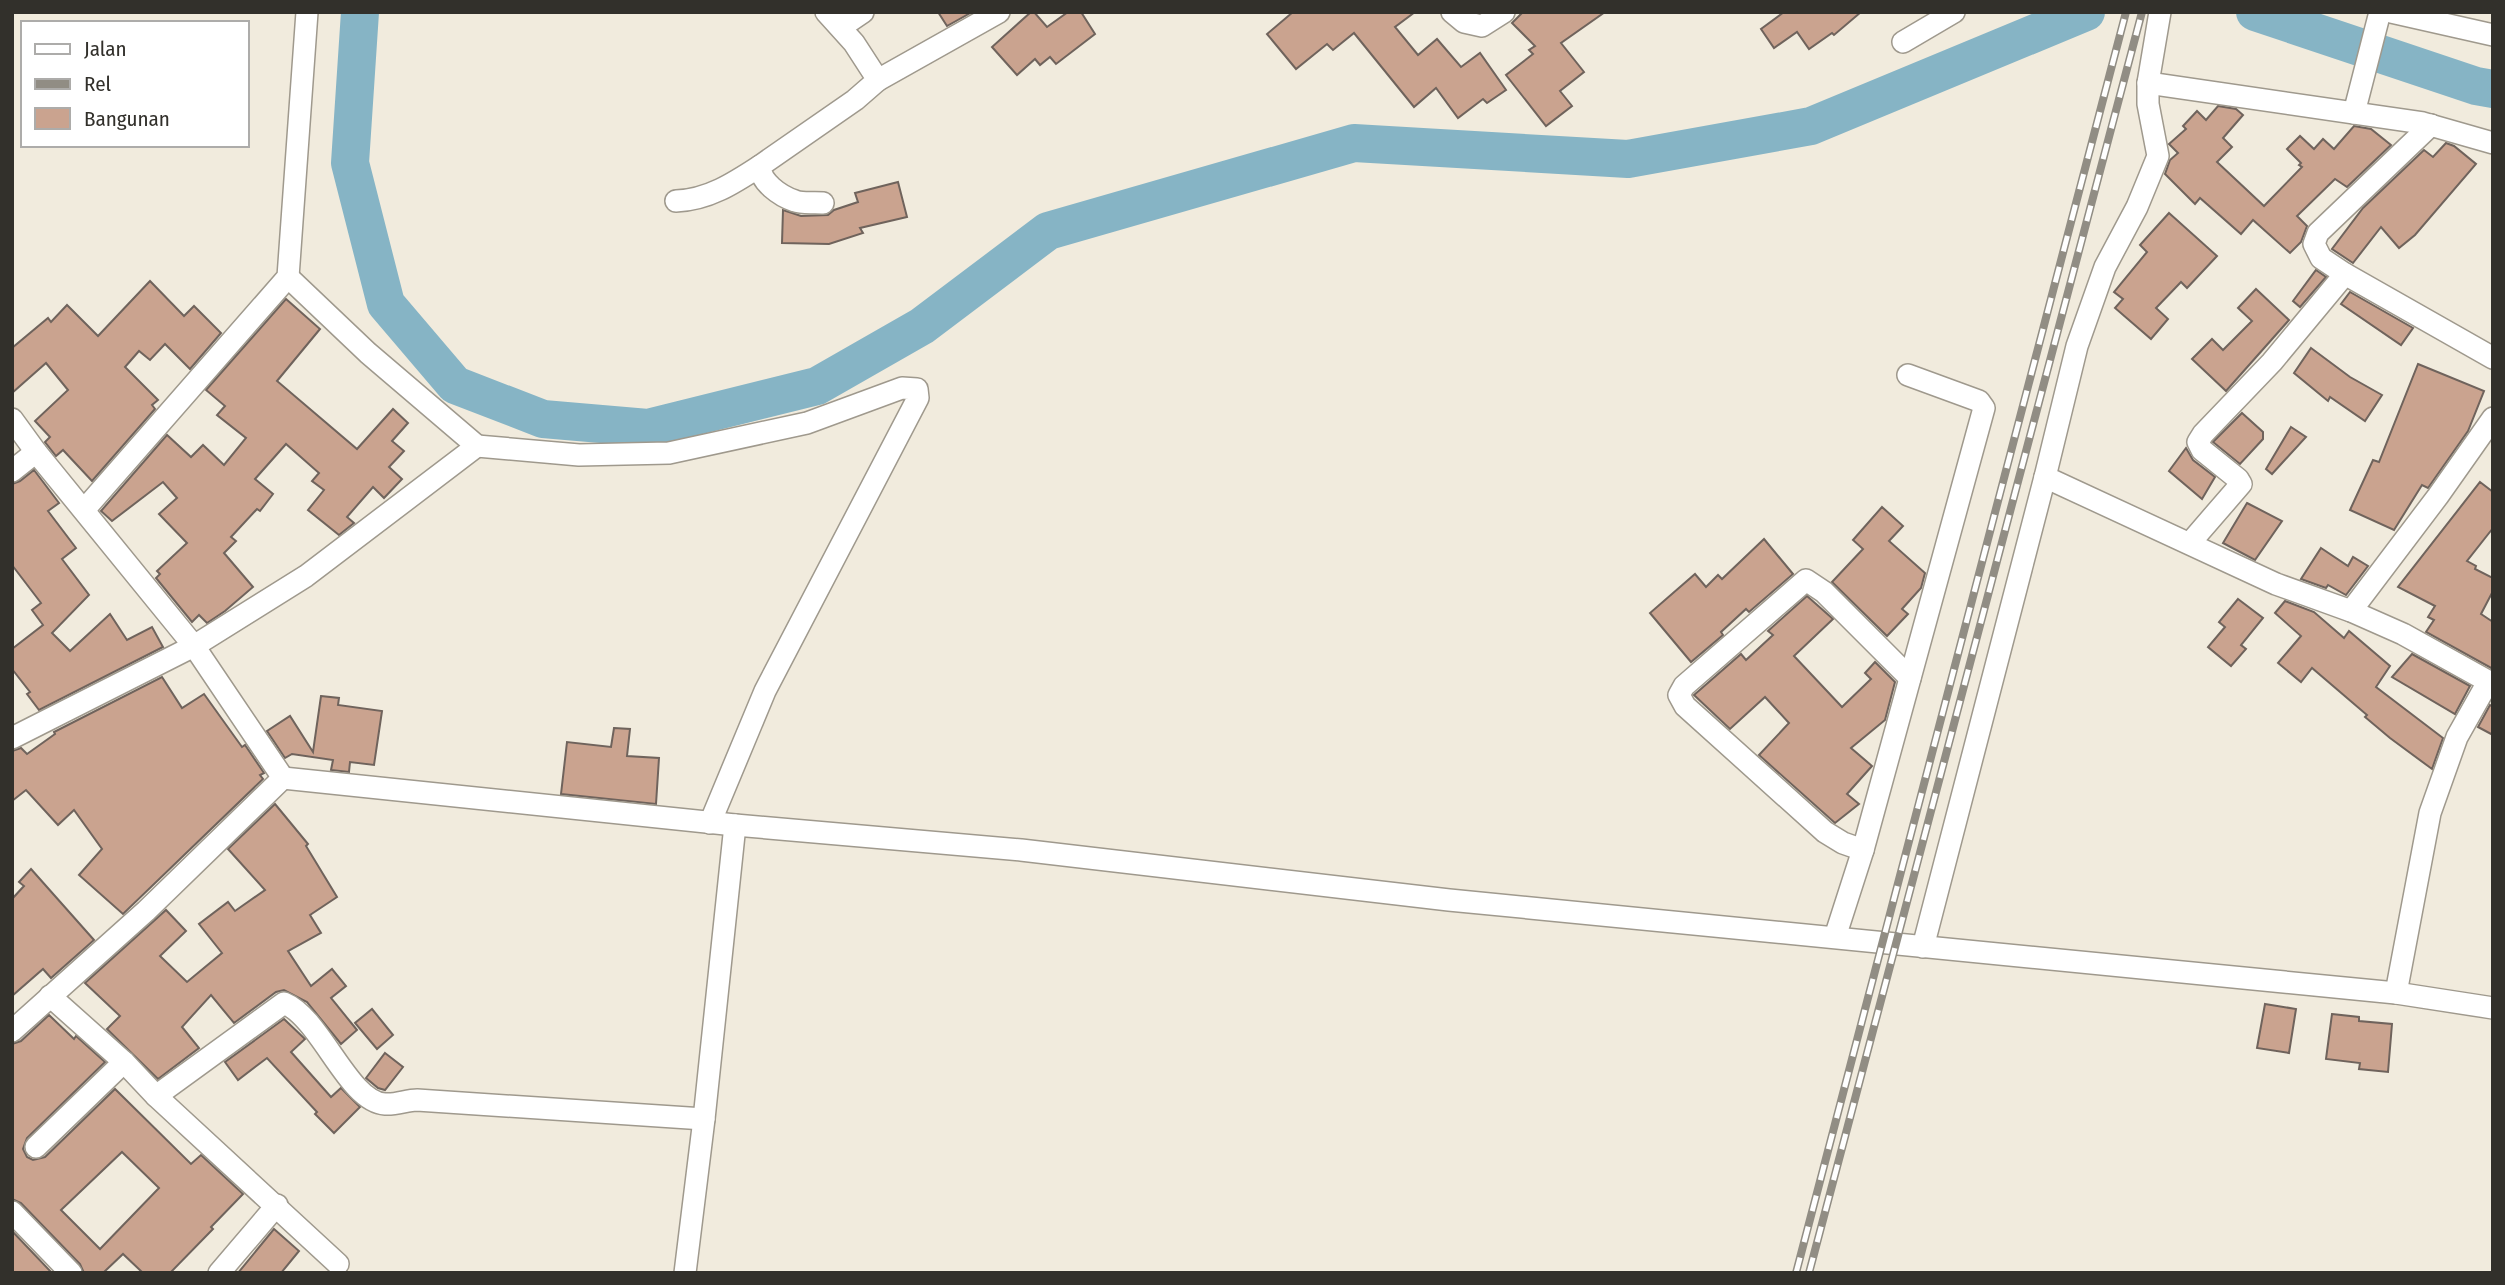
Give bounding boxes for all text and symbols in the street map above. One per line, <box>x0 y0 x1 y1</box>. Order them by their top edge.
legend <box>21 21 248 147</box>
text: Jalan <box>84 36 127 62</box>
text: Rel <box>84 71 112 97</box>
text: Bangunan <box>84 106 170 132</box>

